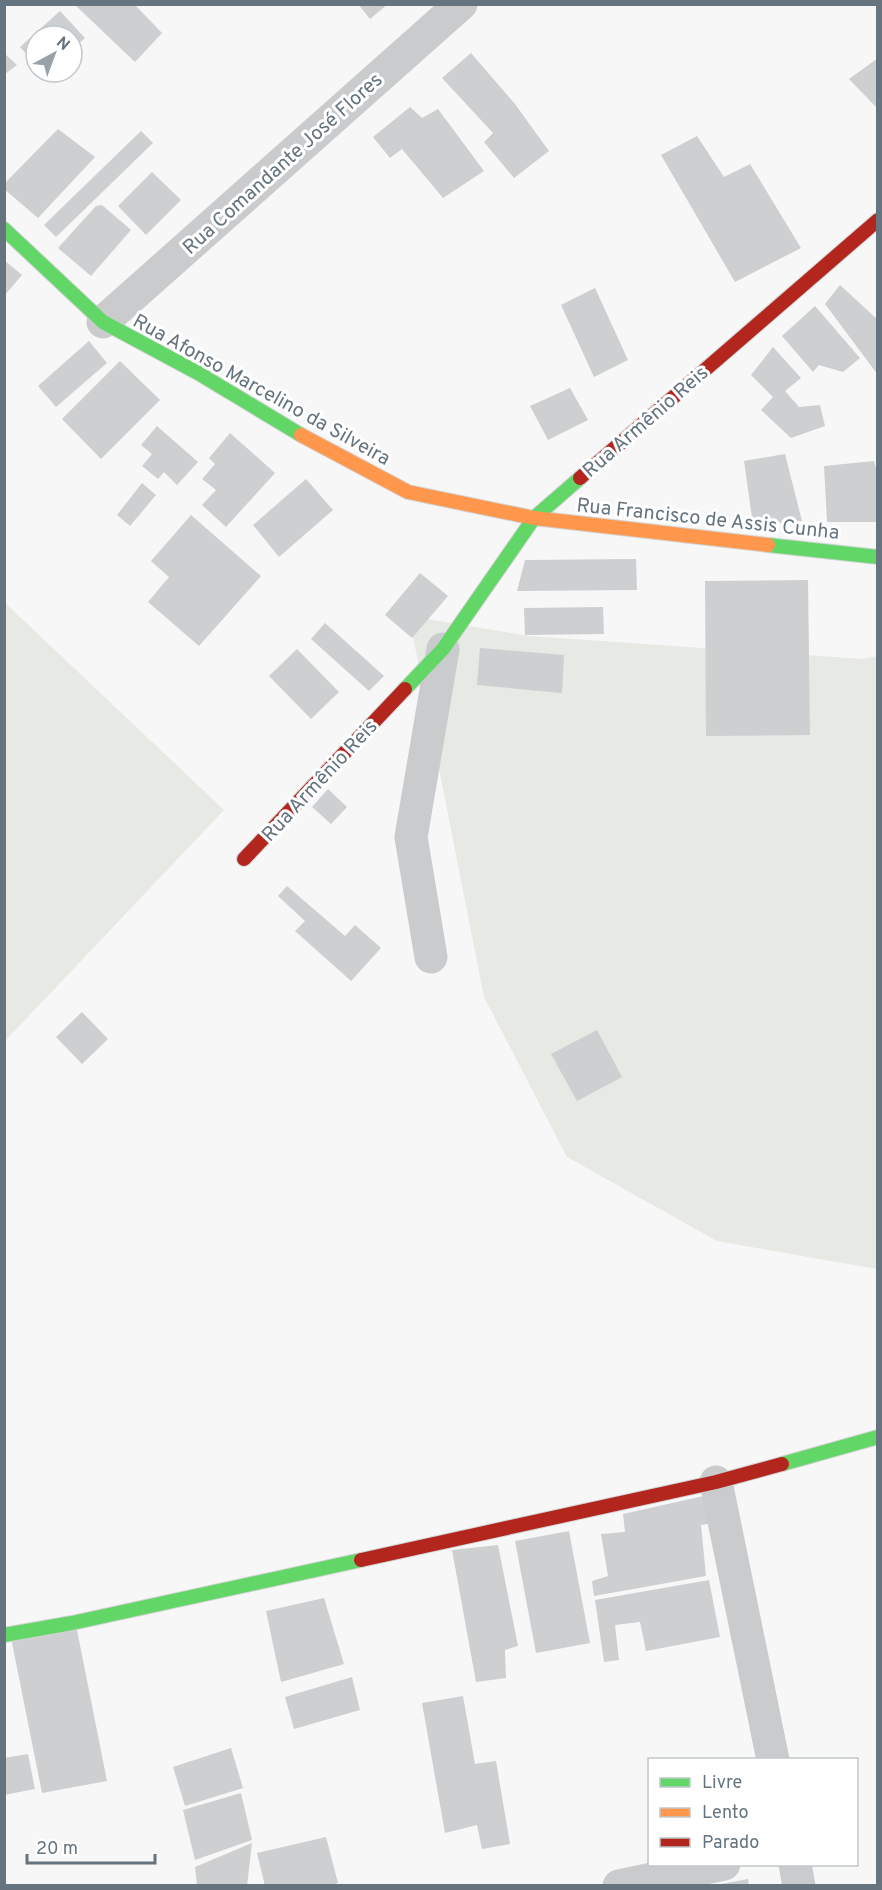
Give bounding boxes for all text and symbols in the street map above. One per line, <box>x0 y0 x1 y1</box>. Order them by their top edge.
north arrow <box>24 24 84 84</box>
text: N <box>52 33 73 56</box>
street label: Rua Comandante José Flores <box>178 68 389 261</box>
street label: Rua Afonso Marcelino da Silveira <box>128 309 394 473</box>
street label: Rua Armênio Reis <box>578 361 715 484</box>
street label: Rua Francisco de Assis Cunha <box>575 493 840 547</box>
street label: Rua Armênio Reis <box>257 715 384 848</box>
legend <box>648 1758 858 1866</box>
text: Livre <box>702 1772 742 1795</box>
text: Lento <box>702 1802 748 1825</box>
scale bar <box>27 1827 154 1865</box>
text: Parado <box>702 1832 759 1855</box>
text: 20 m <box>36 1838 78 1861</box>

